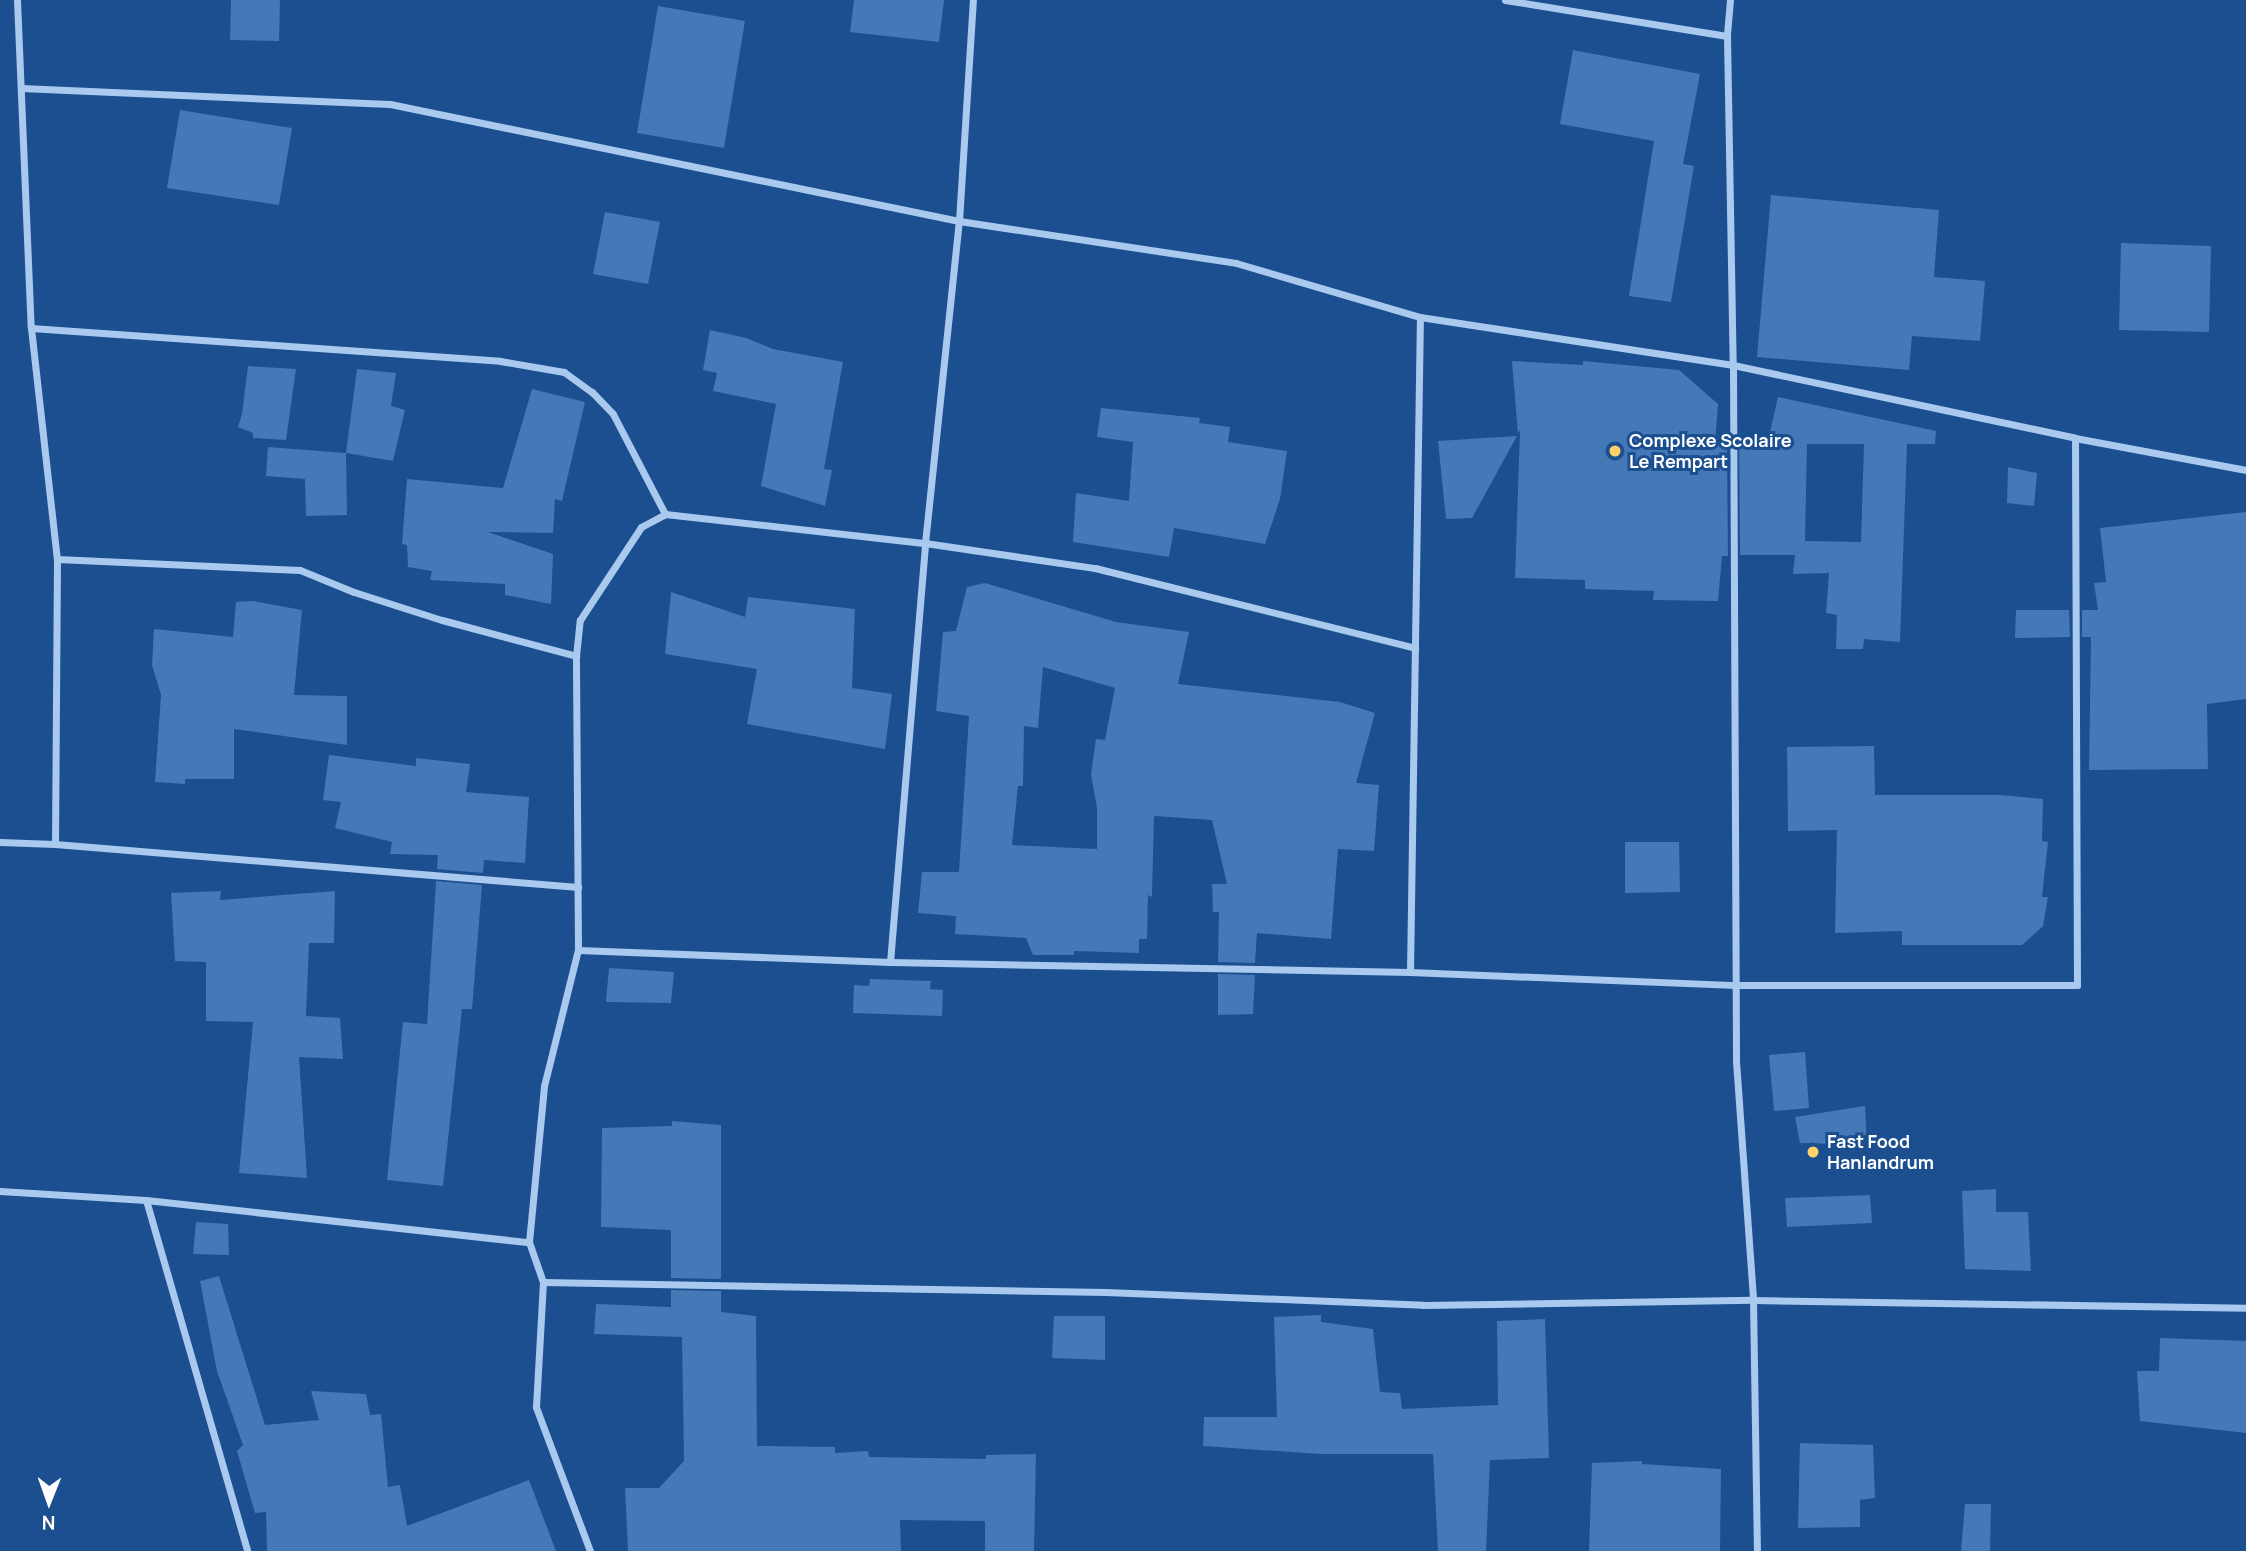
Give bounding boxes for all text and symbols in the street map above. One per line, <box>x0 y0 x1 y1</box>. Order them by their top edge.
place label: Complexe Scolaire Le Rempart <box>1629 430 1792 472</box>
marker: Complexe Scolaire Le Rempart <box>1607 443 1623 459</box>
place label: Fast Food Hanlandrum <box>1827 1131 1934 1174</box>
marker: Fast Food Hanlandrum <box>1805 1144 1821 1160</box>
north arrow <box>14 1467 84 1537</box>
text: N <box>42 1510 56 1536</box>

